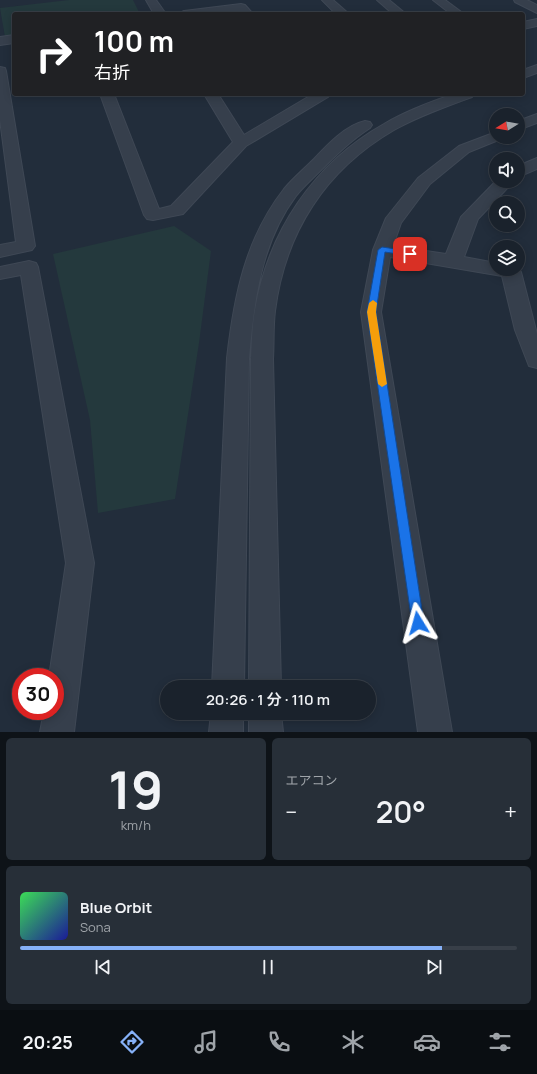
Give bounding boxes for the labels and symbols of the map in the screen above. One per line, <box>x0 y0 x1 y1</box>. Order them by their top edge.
north arrow <box>489 108 525 144</box>
pin <box>393 237 427 271</box>
position arrow <box>397 602 439 644</box>
speed limit sign: 30 <box>12 668 64 720</box>

